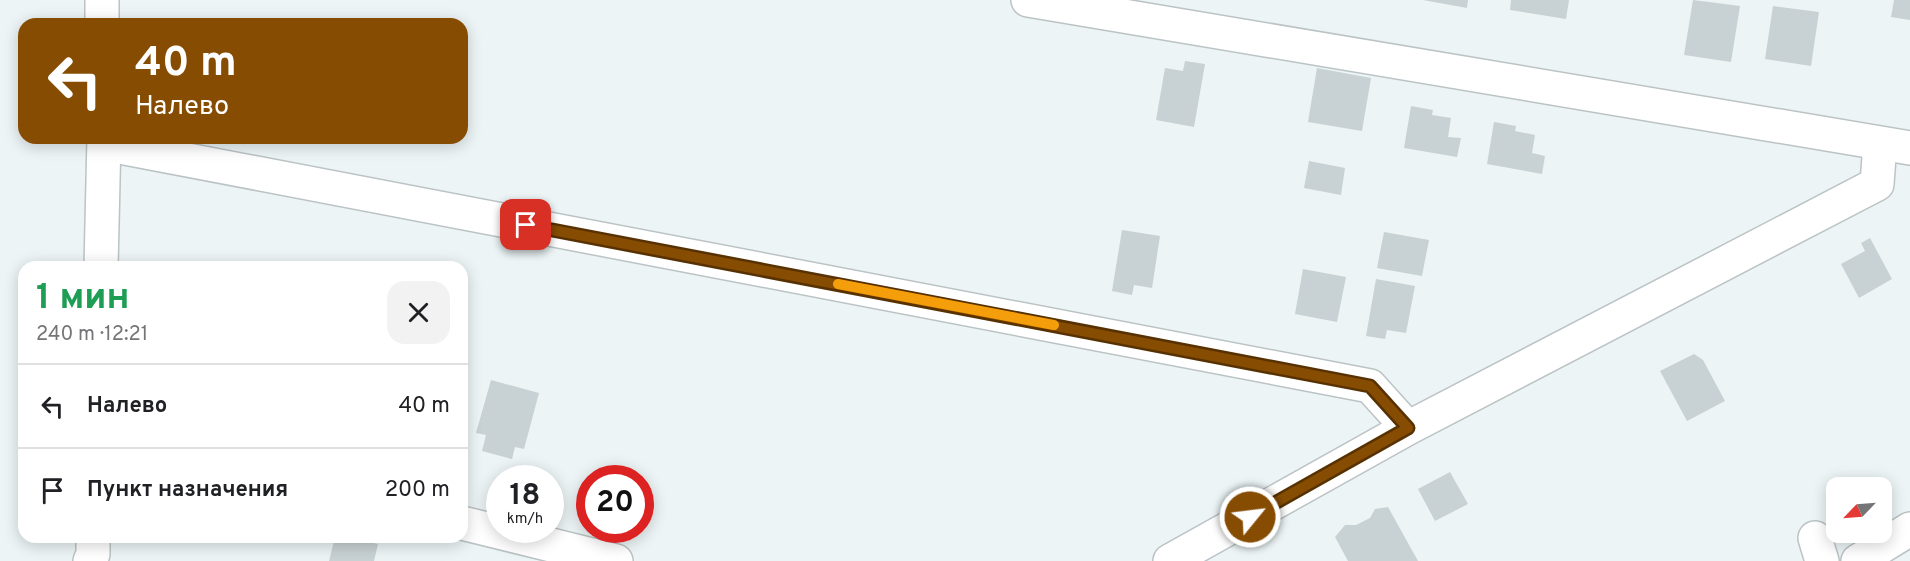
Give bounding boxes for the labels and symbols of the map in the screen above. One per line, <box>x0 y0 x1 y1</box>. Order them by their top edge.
pin <box>500 199 551 250</box>
speed limit sign: 20 <box>576 465 654 543</box>
north arrow <box>1826 477 1892 543</box>
position arrow <box>1218 485 1282 549</box>

